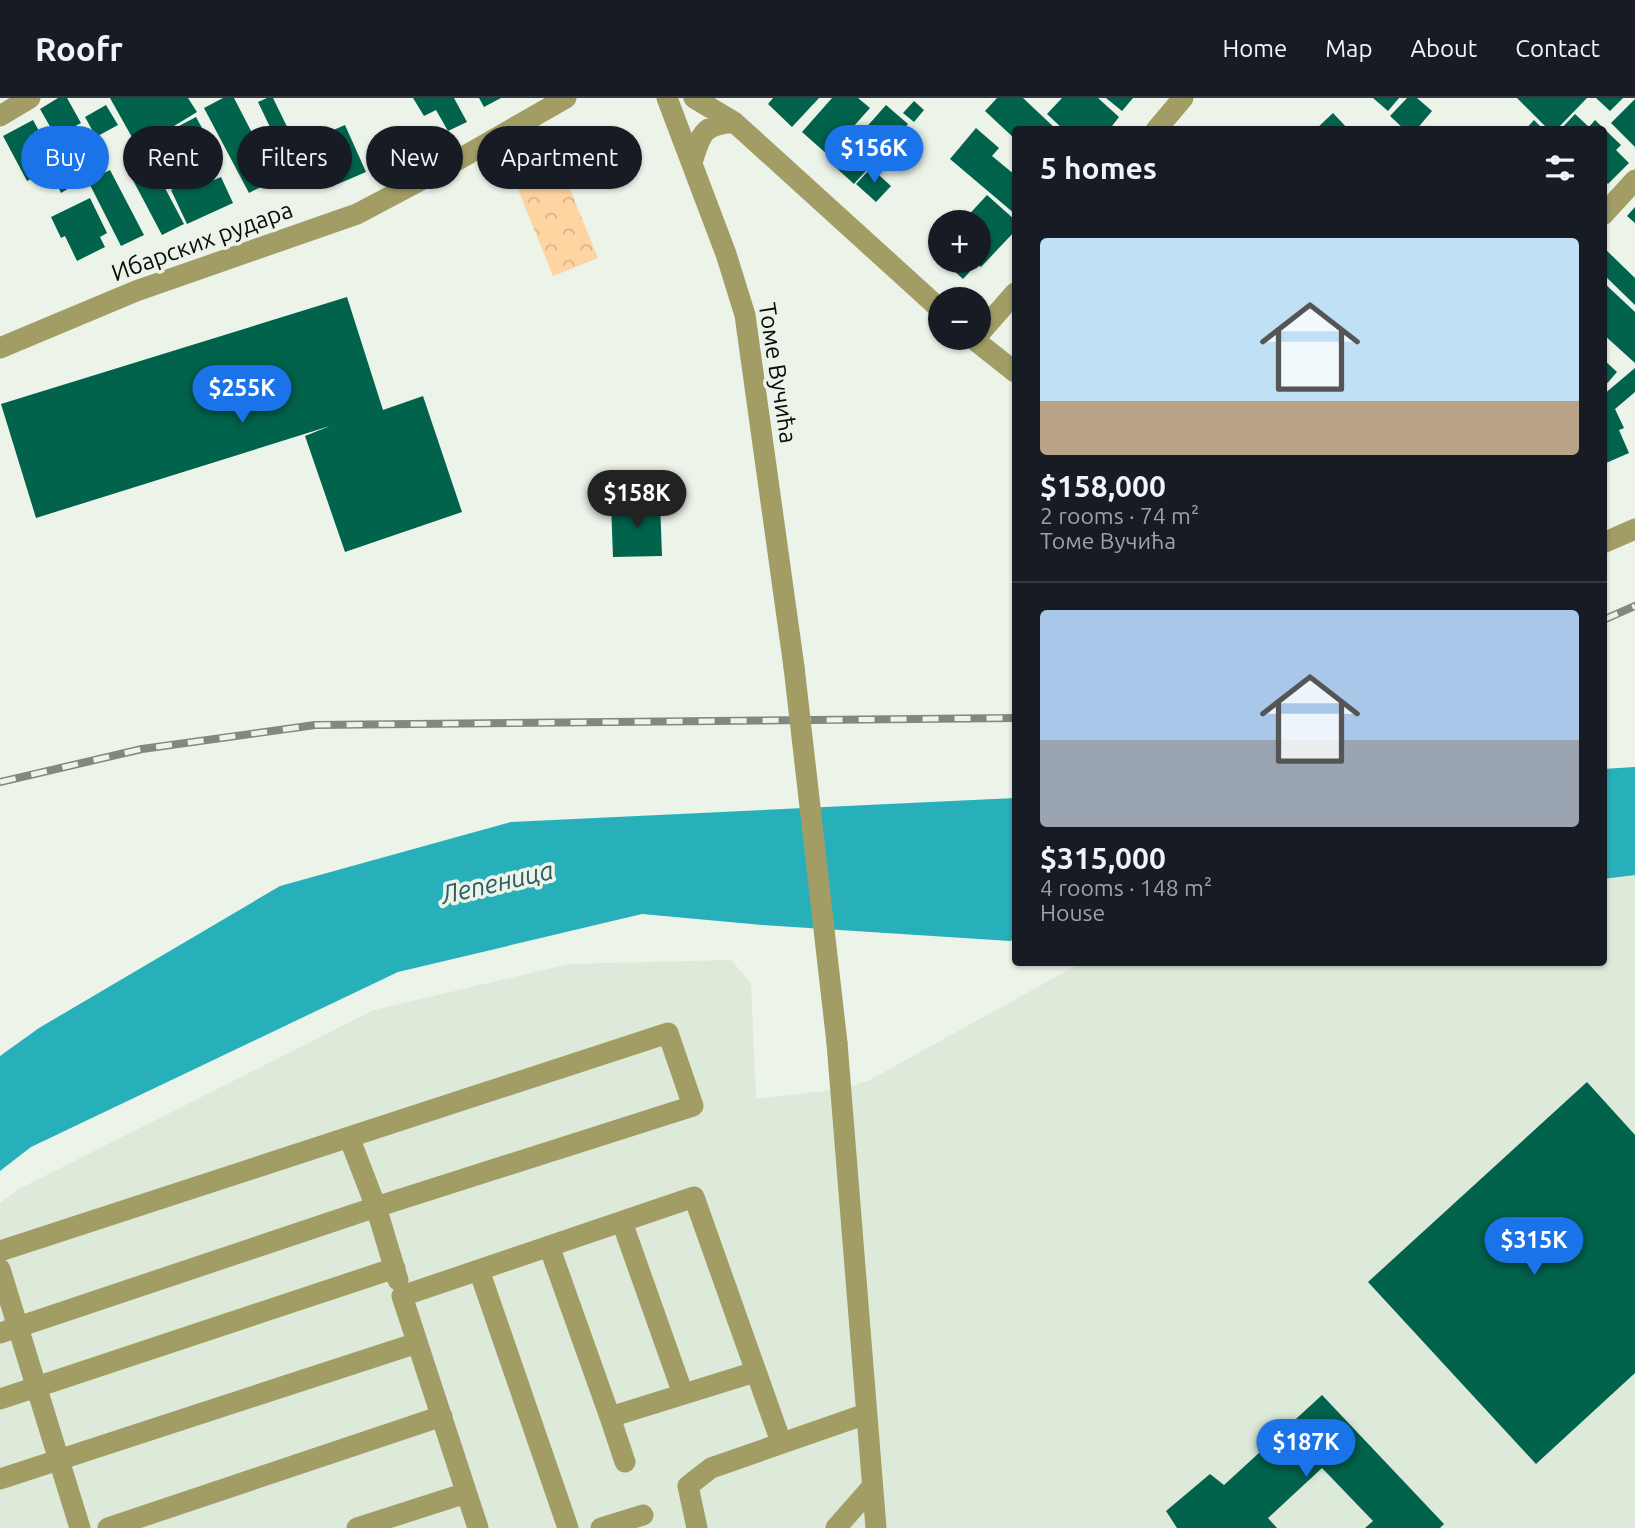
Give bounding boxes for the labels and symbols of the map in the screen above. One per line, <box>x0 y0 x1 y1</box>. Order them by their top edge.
pin: $156K <box>825 126 923 185</box>
street label: Ибарских рудара <box>108 196 296 286</box>
street label: Томе Вучића <box>754 301 802 445</box>
pin: $255K <box>193 366 291 425</box>
pin: $158K <box>588 470 686 530</box>
water label: Лепеница <box>437 855 556 909</box>
pin: $315K <box>1485 1218 1583 1277</box>
pin: $187K <box>1257 1420 1355 1479</box>

